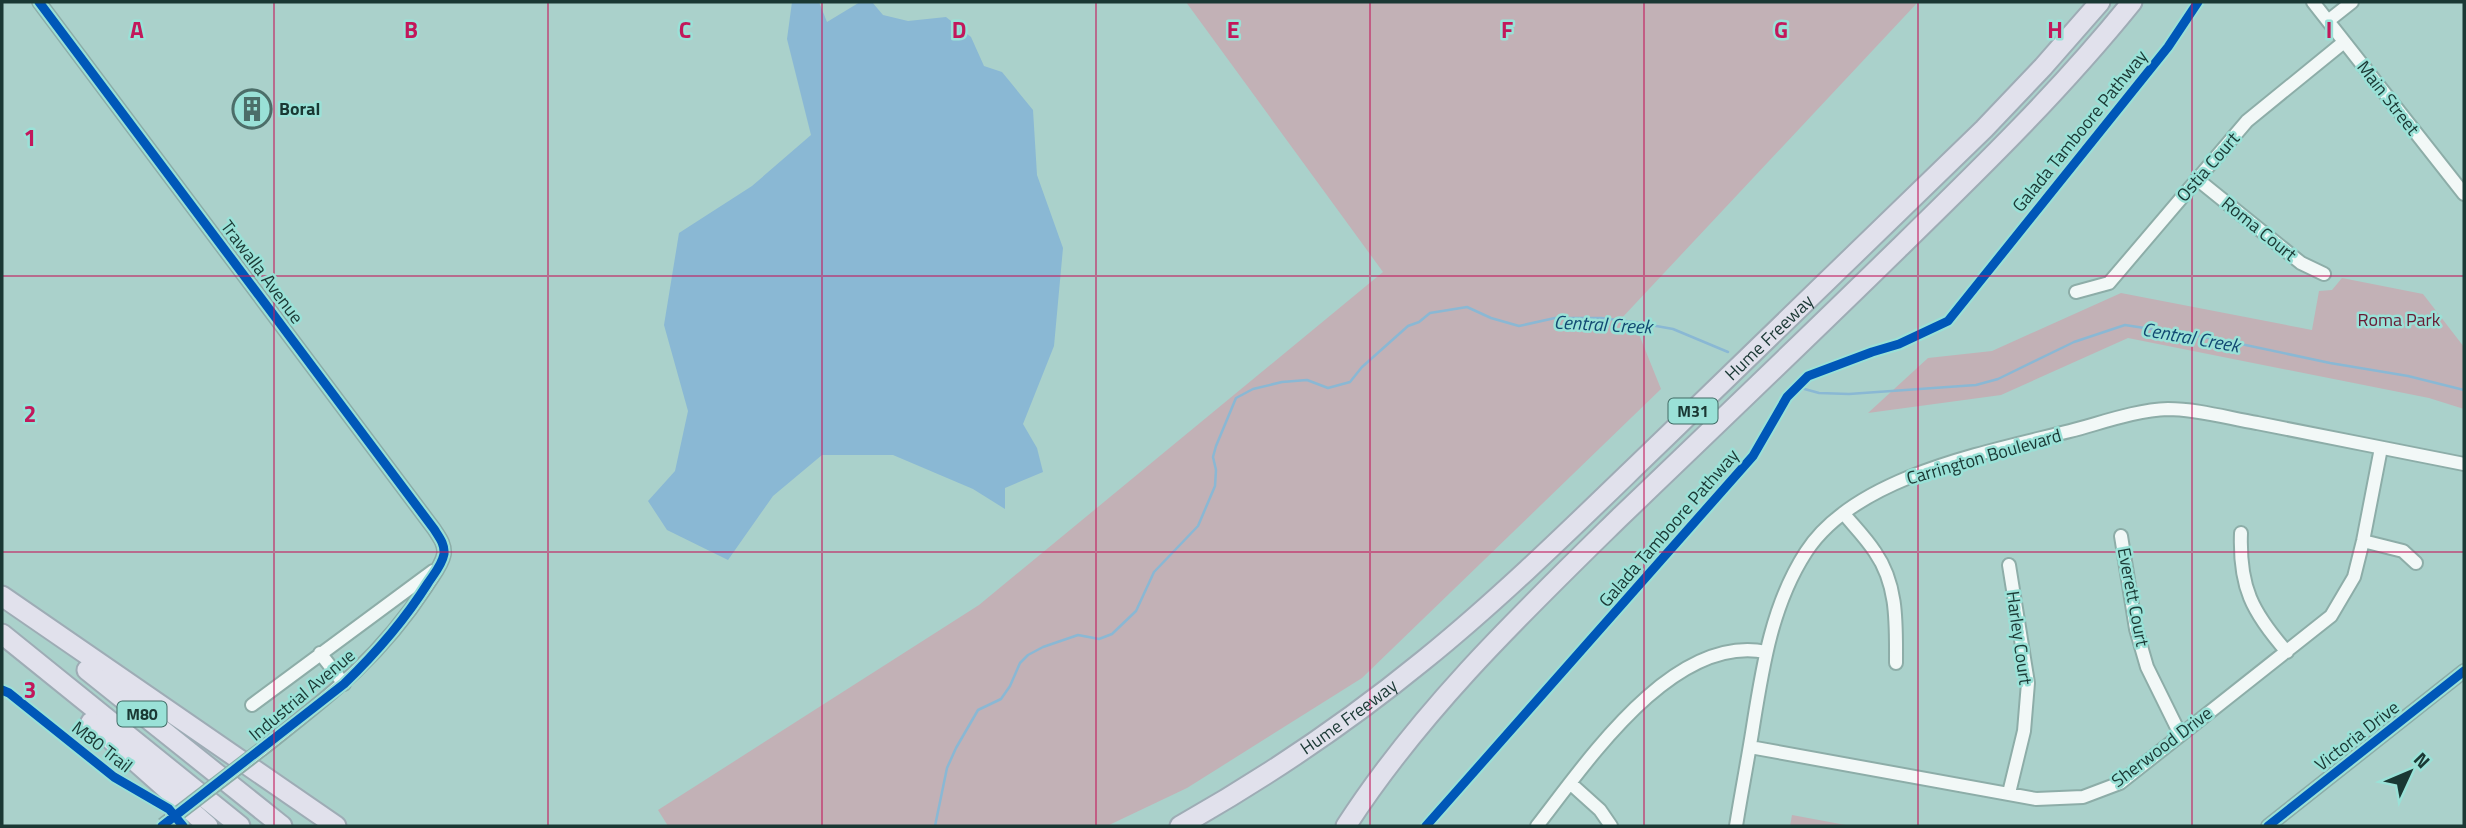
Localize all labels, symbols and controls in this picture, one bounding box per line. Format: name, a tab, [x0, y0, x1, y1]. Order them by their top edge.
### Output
text: A	[130, 12, 144, 47]
text: B	[404, 12, 418, 47]
text: C	[679, 12, 691, 47]
text: D	[952, 12, 966, 47]
text: E	[1227, 12, 1239, 47]
text: F	[1501, 12, 1513, 47]
text: G	[1774, 12, 1788, 47]
text: H	[2047, 12, 2063, 47]
text: I	[2326, 12, 2332, 47]
street label: Galada Tamboore Pathway	[2006, 43, 2154, 218]
street label: Main Street	[2351, 55, 2427, 141]
building icon: Boral	[231, 88, 273, 130]
place label: Boral	[279, 95, 320, 122]
text: 1	[24, 120, 36, 155]
street label: Ostia Court	[2170, 125, 2246, 207]
street label: Roma Court	[2216, 190, 2303, 268]
street label: Trawalla Avenue	[214, 214, 310, 329]
street label: Hume Freeway	[1718, 288, 1820, 387]
water label: Central Creek	[1553, 306, 1655, 341]
park label: Roma Park	[2358, 306, 2441, 333]
water label: Central Creek	[2140, 314, 2245, 360]
text: 2	[24, 396, 36, 431]
road number: M31	[1668, 398, 1718, 424]
street label: Carrington Boulevard	[1903, 422, 2064, 492]
street label: Galada Tamboore Pathway	[1592, 442, 1745, 613]
street label: Everett Court	[2111, 545, 2156, 649]
street label: Harley Court	[2000, 589, 2040, 687]
street label: Industrial Avenue	[243, 642, 361, 747]
text: 3	[24, 672, 36, 707]
street label: Hume Freeway	[1294, 672, 1403, 761]
street label: Victoria Drive	[2309, 694, 2405, 777]
street label: Sherwood Drive	[2106, 700, 2218, 794]
road number: M80	[118, 702, 166, 726]
street label: M80 Trail	[66, 714, 138, 779]
north arrow	[2375, 737, 2445, 807]
text: N	[2408, 745, 2438, 775]

